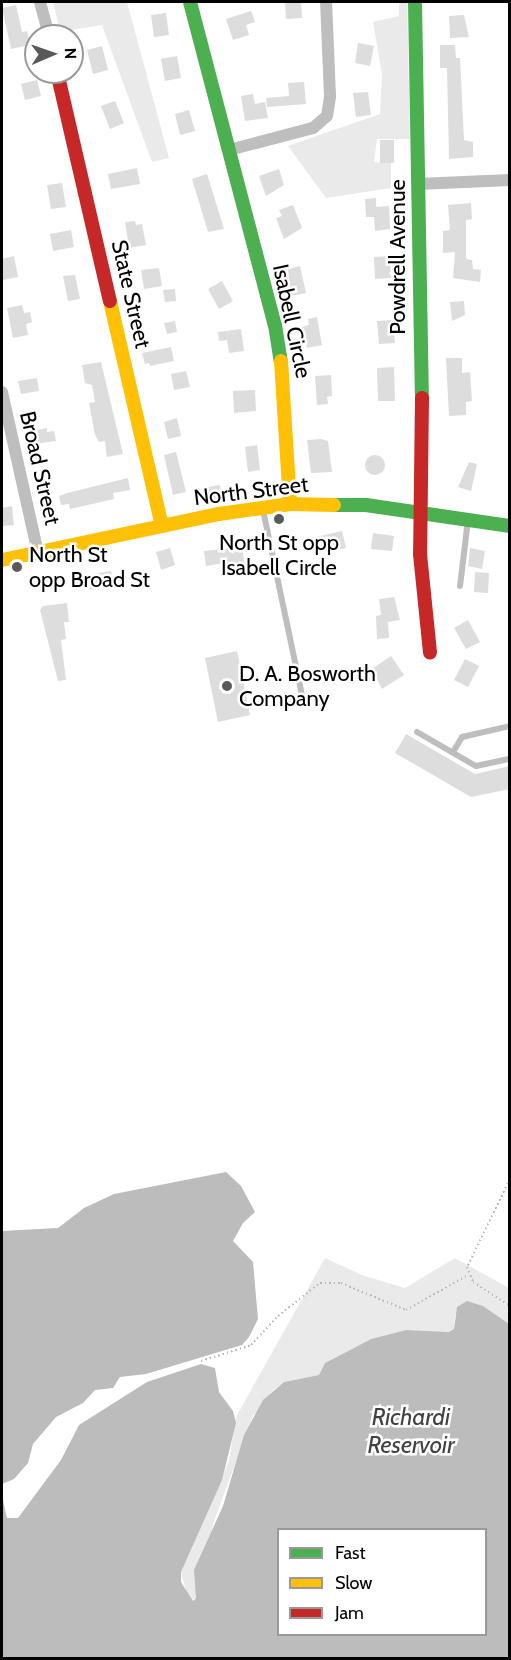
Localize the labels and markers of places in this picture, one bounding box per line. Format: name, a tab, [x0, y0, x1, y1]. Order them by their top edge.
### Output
marker: North St opp Isabell Circle	[272, 512, 286, 526]
place label: North St opp Isabell Circle	[219, 529, 339, 580]
place label: North St opp Broad St	[29, 541, 150, 592]
marker: North St opp Broad St	[10, 560, 24, 574]
place label: D. A. Bosworth Company	[239, 660, 376, 712]
marker: D. A. Bosworth Company	[220, 679, 234, 693]

